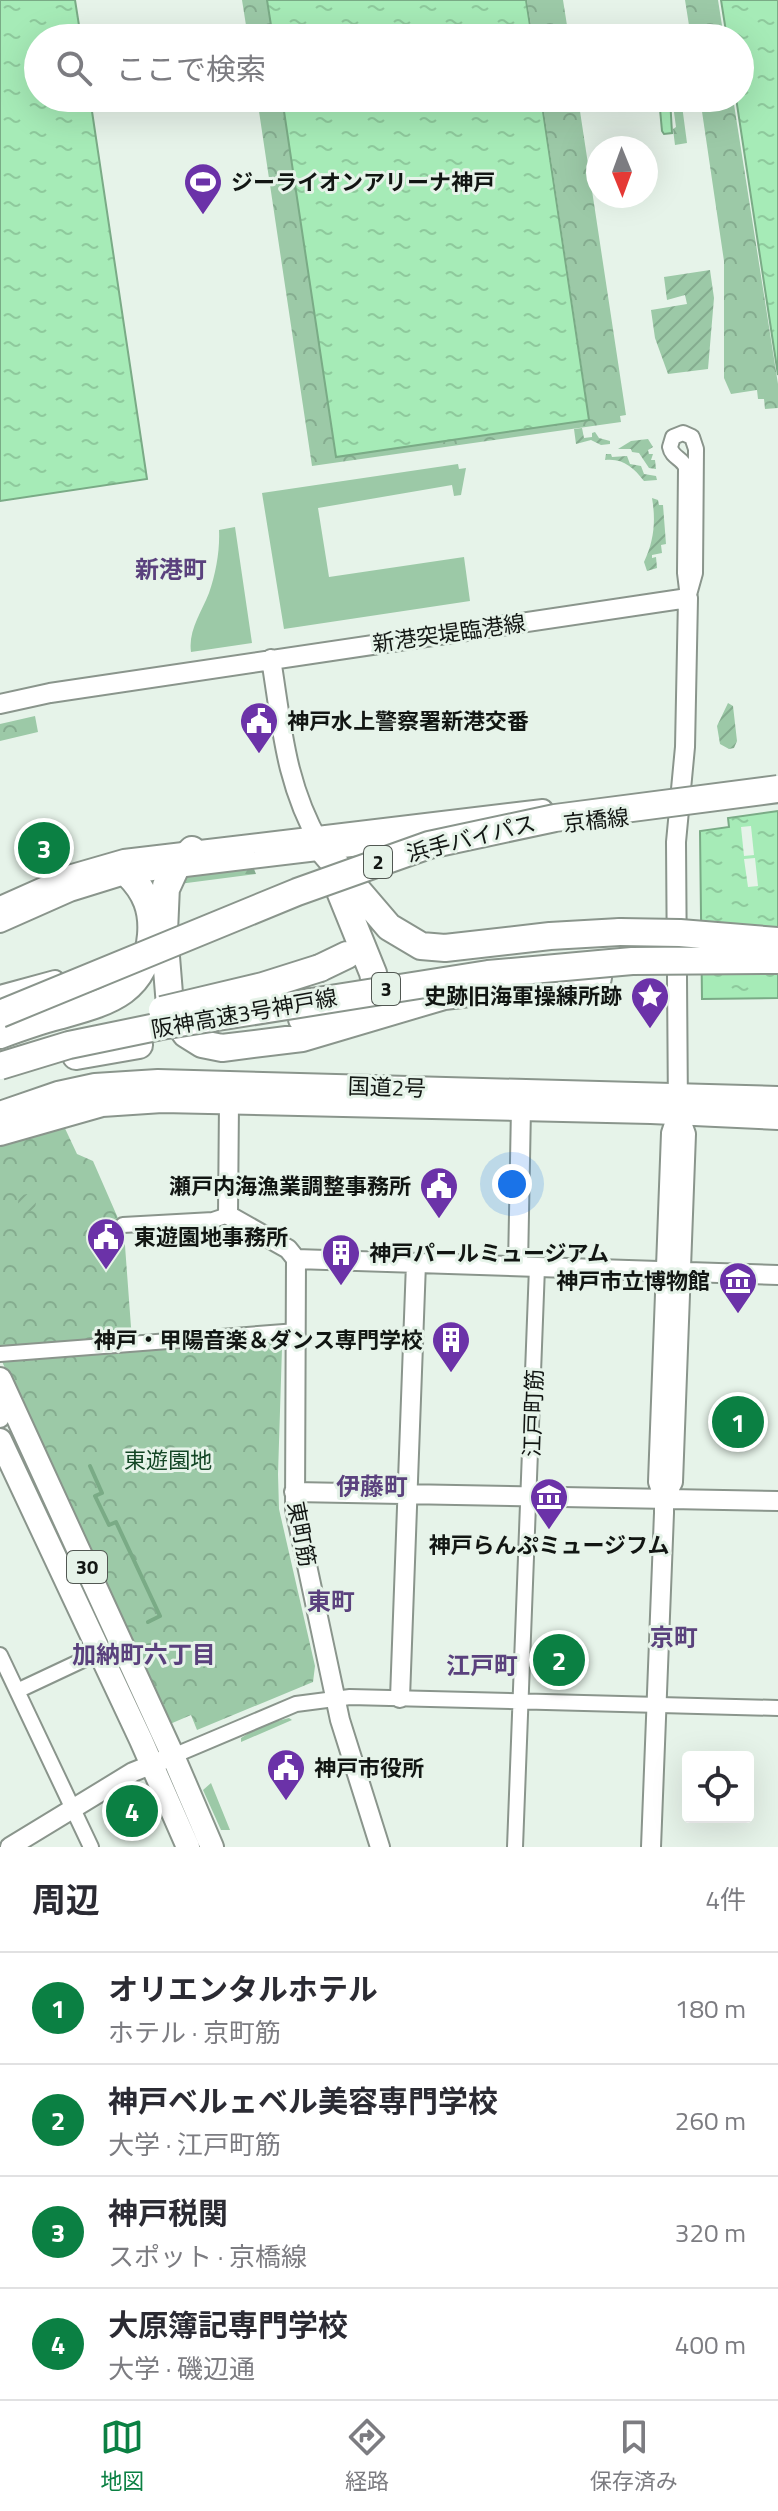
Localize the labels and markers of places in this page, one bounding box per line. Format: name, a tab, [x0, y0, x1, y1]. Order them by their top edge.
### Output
sports icon: ジーライオンアリーナ神戸	[182, 161, 224, 216]
place label: ジーライオンアリーナ神戸	[231, 165, 495, 199]
public building icon: 神戸水上警察署新港交番	[238, 700, 280, 755]
place label: 神戸水上警察署新港交番	[287, 704, 529, 738]
pin: 3	[18, 818, 70, 878]
place icon: 史跡旧海軍操練所跡	[629, 975, 671, 1030]
place label: 史跡旧海軍操練所跡	[424, 979, 622, 1013]
public building icon: 瀬戸内海漁業調整事務所	[418, 1165, 460, 1220]
place label: 瀬戸内海漁業調整事務所	[169, 1169, 411, 1203]
public building icon: 東遊園地事務所	[85, 1216, 127, 1271]
place label: 東遊園地事務所	[134, 1220, 288, 1254]
building icon: 神戸パールミュージアム	[320, 1232, 362, 1287]
place label: 神戸パールミュージアム	[369, 1236, 609, 1270]
museum icon: 神戸市立博物館	[717, 1260, 759, 1315]
place label: 神戸市立博物館	[556, 1264, 710, 1298]
building icon: 神戸・甲陽音楽＆ダンス専門学校	[430, 1319, 472, 1374]
place label: 神戸・甲陽音楽＆ダンス専門学校	[93, 1323, 423, 1357]
pin: 1	[712, 1392, 764, 1452]
museum icon: 神戸らんぷミュージフム	[528, 1476, 570, 1531]
place label: 神戸らんぷミュージフム	[429, 1528, 669, 1562]
pin: 2	[533, 1630, 585, 1690]
public building icon: 神戸市役所	[265, 1747, 307, 1802]
place label: 神戸市役所	[314, 1751, 424, 1785]
pin: 4	[106, 1781, 158, 1841]

